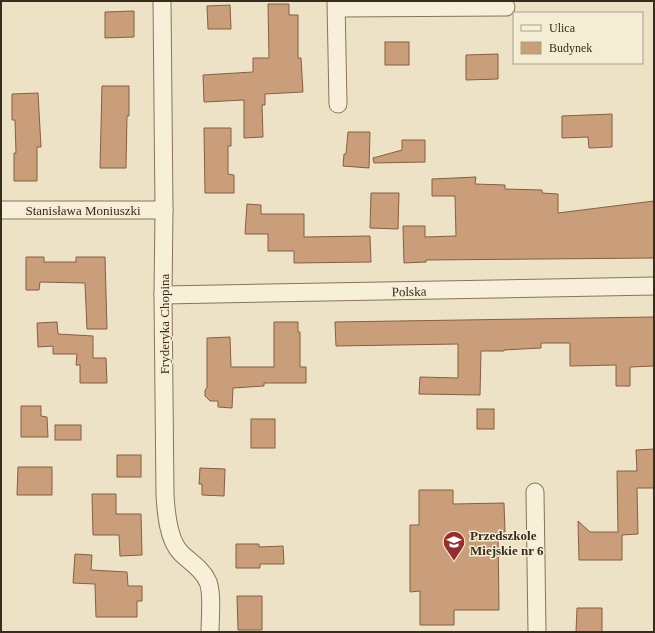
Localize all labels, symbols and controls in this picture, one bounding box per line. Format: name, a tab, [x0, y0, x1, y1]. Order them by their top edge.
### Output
legend	[513, 12, 643, 64]
text: Ulica	[549, 21, 576, 35]
text: Budynek	[549, 41, 592, 55]
street label: Stanisława Moniuszki	[25, 203, 141, 218]
street label: Fryderyka Chopina	[157, 273, 172, 374]
street label: Polska	[392, 284, 427, 299]
place label: Przedszkole Miejskie nr 6	[470, 528, 544, 558]
school or university icon: Przedszkole Miejskie nr 6	[441, 529, 467, 562]

